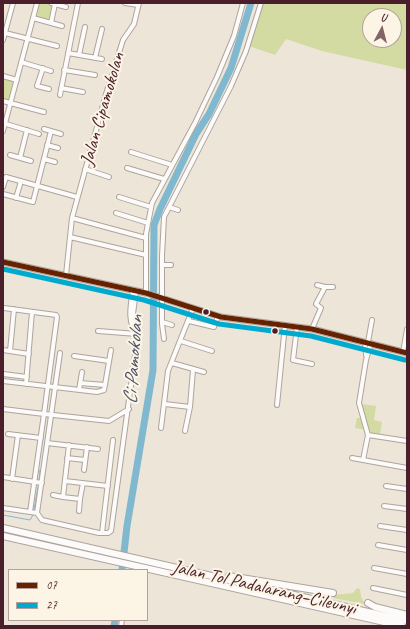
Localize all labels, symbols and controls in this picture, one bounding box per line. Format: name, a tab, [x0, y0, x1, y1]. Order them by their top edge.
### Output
north arrow	[362, 8, 402, 48]
text: U	[380, 10, 387, 24]
street label: Jalan Cipamokolan	[76, 50, 130, 168]
unlabelled marker	[201, 307, 211, 317]
water label: Ci Pamokolan	[119, 315, 149, 405]
unlabelled marker	[270, 326, 280, 336]
street label: Jalan Tol Padalarang–Cileunyi	[170, 556, 358, 620]
legend	[8, 569, 148, 621]
text: 07	[46, 577, 57, 593]
text: 27	[46, 597, 57, 613]

